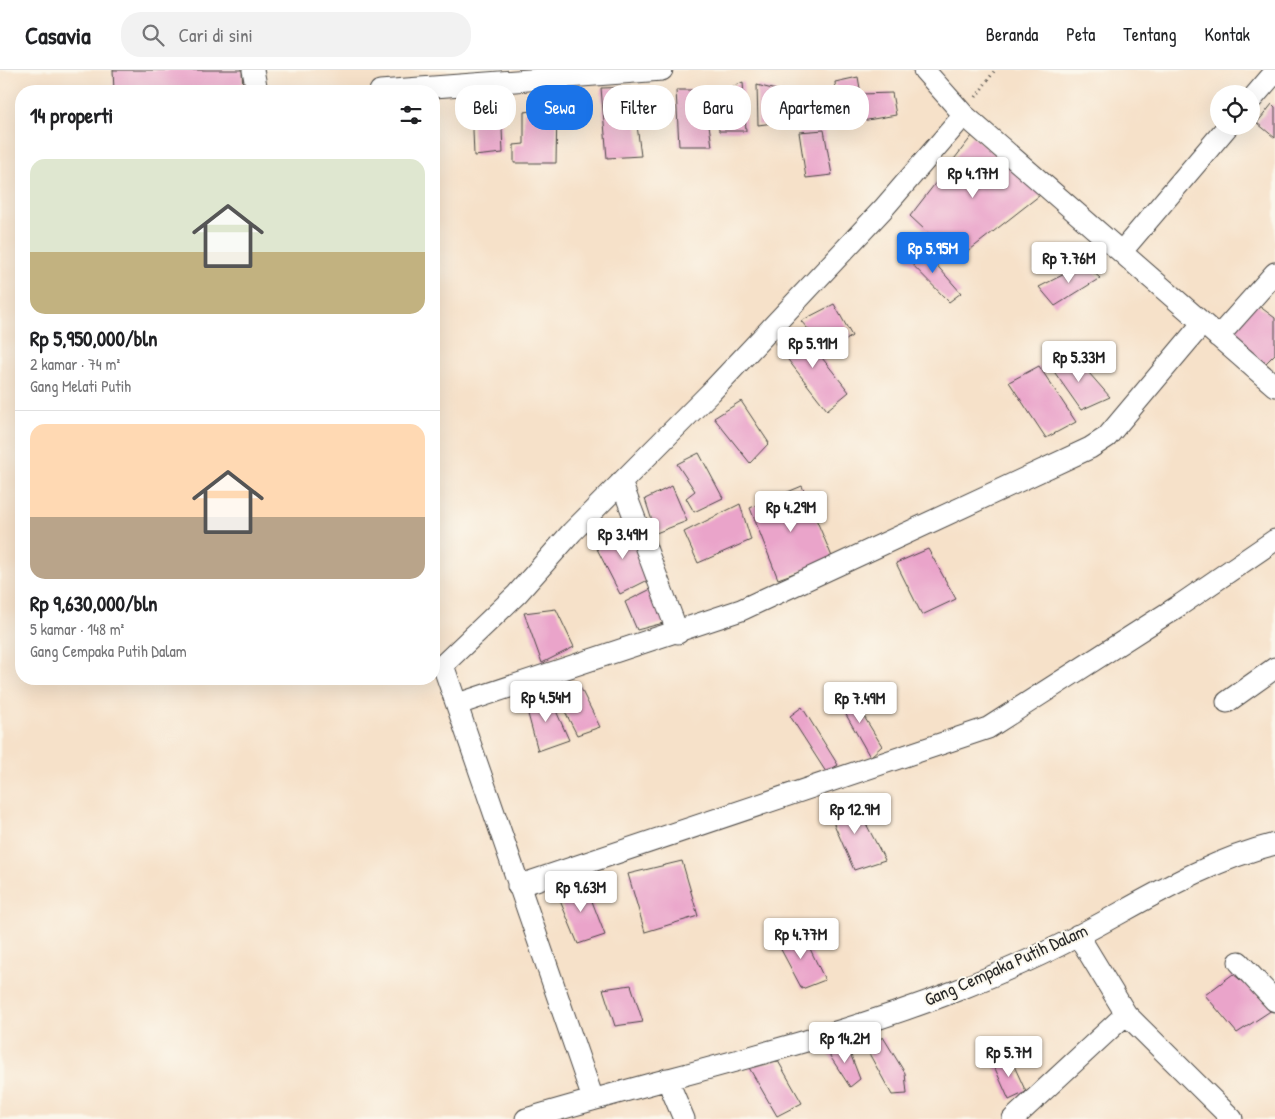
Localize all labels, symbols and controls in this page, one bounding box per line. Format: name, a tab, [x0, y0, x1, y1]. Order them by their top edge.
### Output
search box	[121, 12, 471, 57]
text: Casavia	[25, 19, 91, 51]
icon: search	[139, 21, 167, 49]
text: Cari di sini	[179, 22, 253, 48]
text: Beranda	[986, 22, 1038, 47]
text: Peta	[1066, 22, 1095, 47]
text: Tentang	[1123, 22, 1176, 47]
text: Kontak	[1204, 22, 1250, 47]
chip: Beli	[455, 85, 516, 130]
chip: Sewa	[526, 85, 593, 130]
chip: Filter	[603, 85, 675, 130]
chip: Baru	[685, 85, 751, 130]
chip: Apartemen	[761, 85, 869, 130]
map controls	[1210, 85, 1260, 135]
button: locate	[1210, 85, 1260, 135]
text: 14 properti	[30, 101, 113, 130]
icon: filters	[397, 101, 425, 129]
pin: Rp 4.17M	[921, 156, 1025, 199]
text: Rp 4.17M	[948, 162, 998, 184]
icon: home	[183, 191, 273, 281]
pin: Rp 5.95M	[881, 232, 985, 274]
text: Rp 5.95M	[908, 237, 958, 259]
pin: Rp 7.76M	[1017, 242, 1121, 284]
text: Rp 7.76M	[1043, 247, 1095, 269]
text: Rp 5,950,000/bln	[30, 324, 158, 353]
pin: Rp 5.91M	[761, 326, 865, 369]
text: Rp 5.91M	[788, 332, 838, 354]
pin: Rp 5.33M	[1027, 340, 1131, 383]
text: Rp 5.33M	[1053, 346, 1105, 368]
text: 2 kamar · 74 m²	[30, 353, 120, 375]
text: Gang Melati Putih	[30, 375, 131, 397]
icon: home	[183, 457, 273, 547]
pin: Rp 4.29M	[739, 490, 843, 533]
text: Rp 4.29M	[766, 496, 816, 518]
pin: Rp 3.49M	[571, 518, 675, 560]
text: Rp 3.49M	[598, 523, 648, 545]
text: Rp 9,630,000/bln	[30, 589, 158, 618]
text: 5 kamar · 148 m²	[30, 618, 124, 640]
text: Gang Cempaka Putih Dalam	[30, 640, 187, 662]
pin: Rp 4.54M	[494, 680, 598, 723]
pin: Rp 7.49M	[808, 682, 912, 724]
text: Rp 4.54M	[521, 686, 571, 708]
text: Rp 7.49M	[835, 687, 885, 709]
pin: Rp 12.9M	[803, 792, 907, 835]
text: Rp 12.9M	[830, 798, 880, 820]
pin: Rp 9.63M	[529, 870, 633, 913]
text: Rp 9.63M	[556, 876, 606, 898]
street label: Gang Cempaka Putih Dalam	[920, 917, 1091, 1012]
pin: Rp 4.77M	[749, 918, 853, 960]
text: Rp 4.77M	[775, 923, 827, 945]
pin: Rp 14.2M	[793, 1022, 897, 1064]
text: Rp 14.2M	[820, 1027, 870, 1049]
pin: Rp 5.7M	[963, 1036, 1055, 1078]
text: Rp 5.7M	[986, 1041, 1032, 1063]

